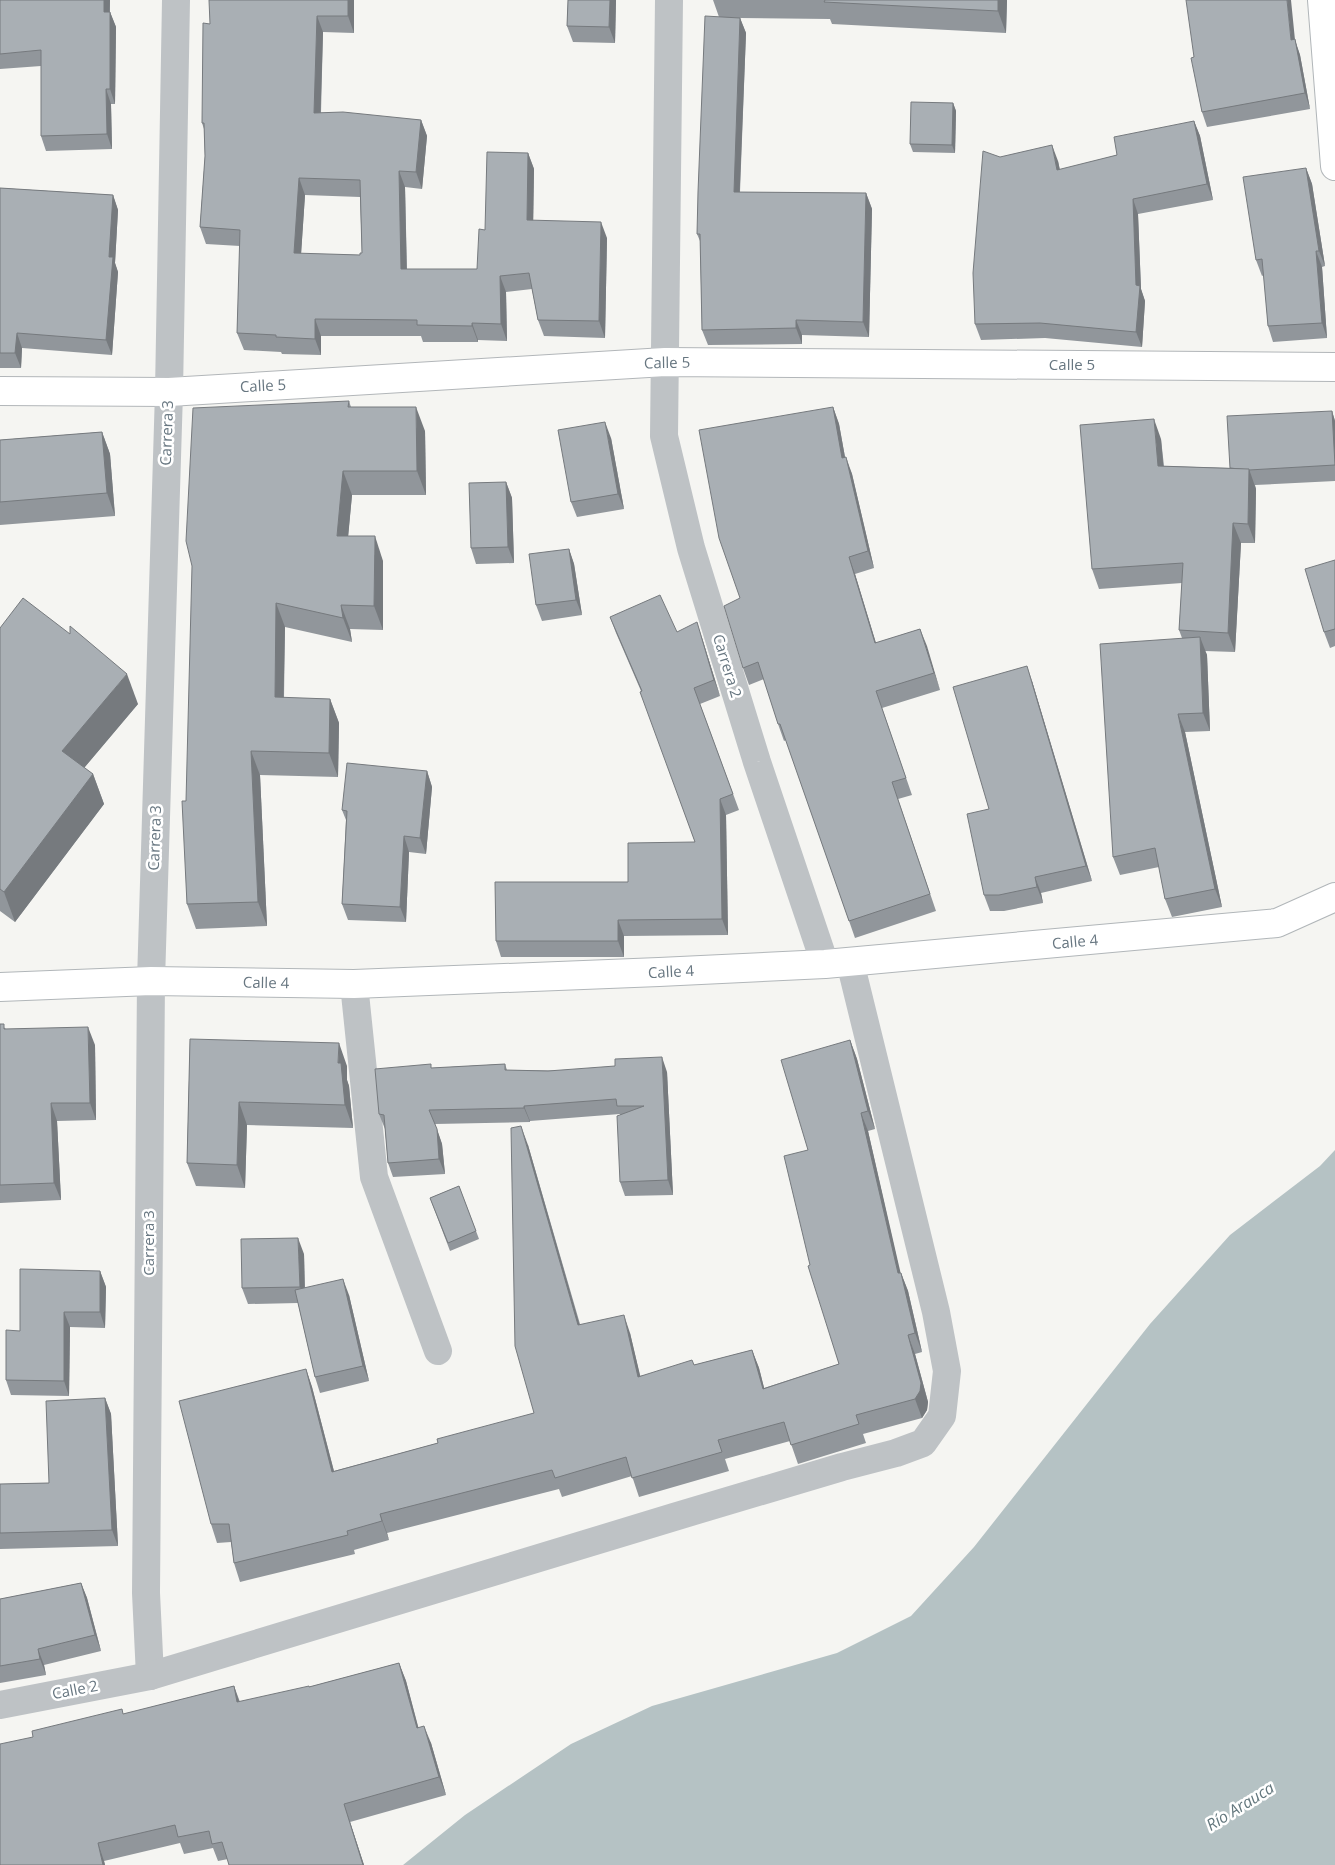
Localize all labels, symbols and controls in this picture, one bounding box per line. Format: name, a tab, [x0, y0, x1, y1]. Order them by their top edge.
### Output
street label: Calle 5	[644, 352, 690, 372]
street label: Calle 5	[1049, 354, 1095, 374]
street label: Calle 5	[239, 374, 287, 396]
street label: Carrera 3	[155, 400, 177, 466]
street label: Carrera 2	[709, 632, 747, 700]
street label: Carrera 3	[143, 805, 165, 871]
street label: Calle 4	[1051, 929, 1099, 953]
street label: Calle 4	[647, 960, 695, 982]
street label: Calle 4	[243, 972, 290, 992]
street label: Carrera 3	[138, 1210, 158, 1276]
street label: Calle 2	[50, 1675, 99, 1703]
water label: Río Arauca	[1202, 1776, 1278, 1836]

